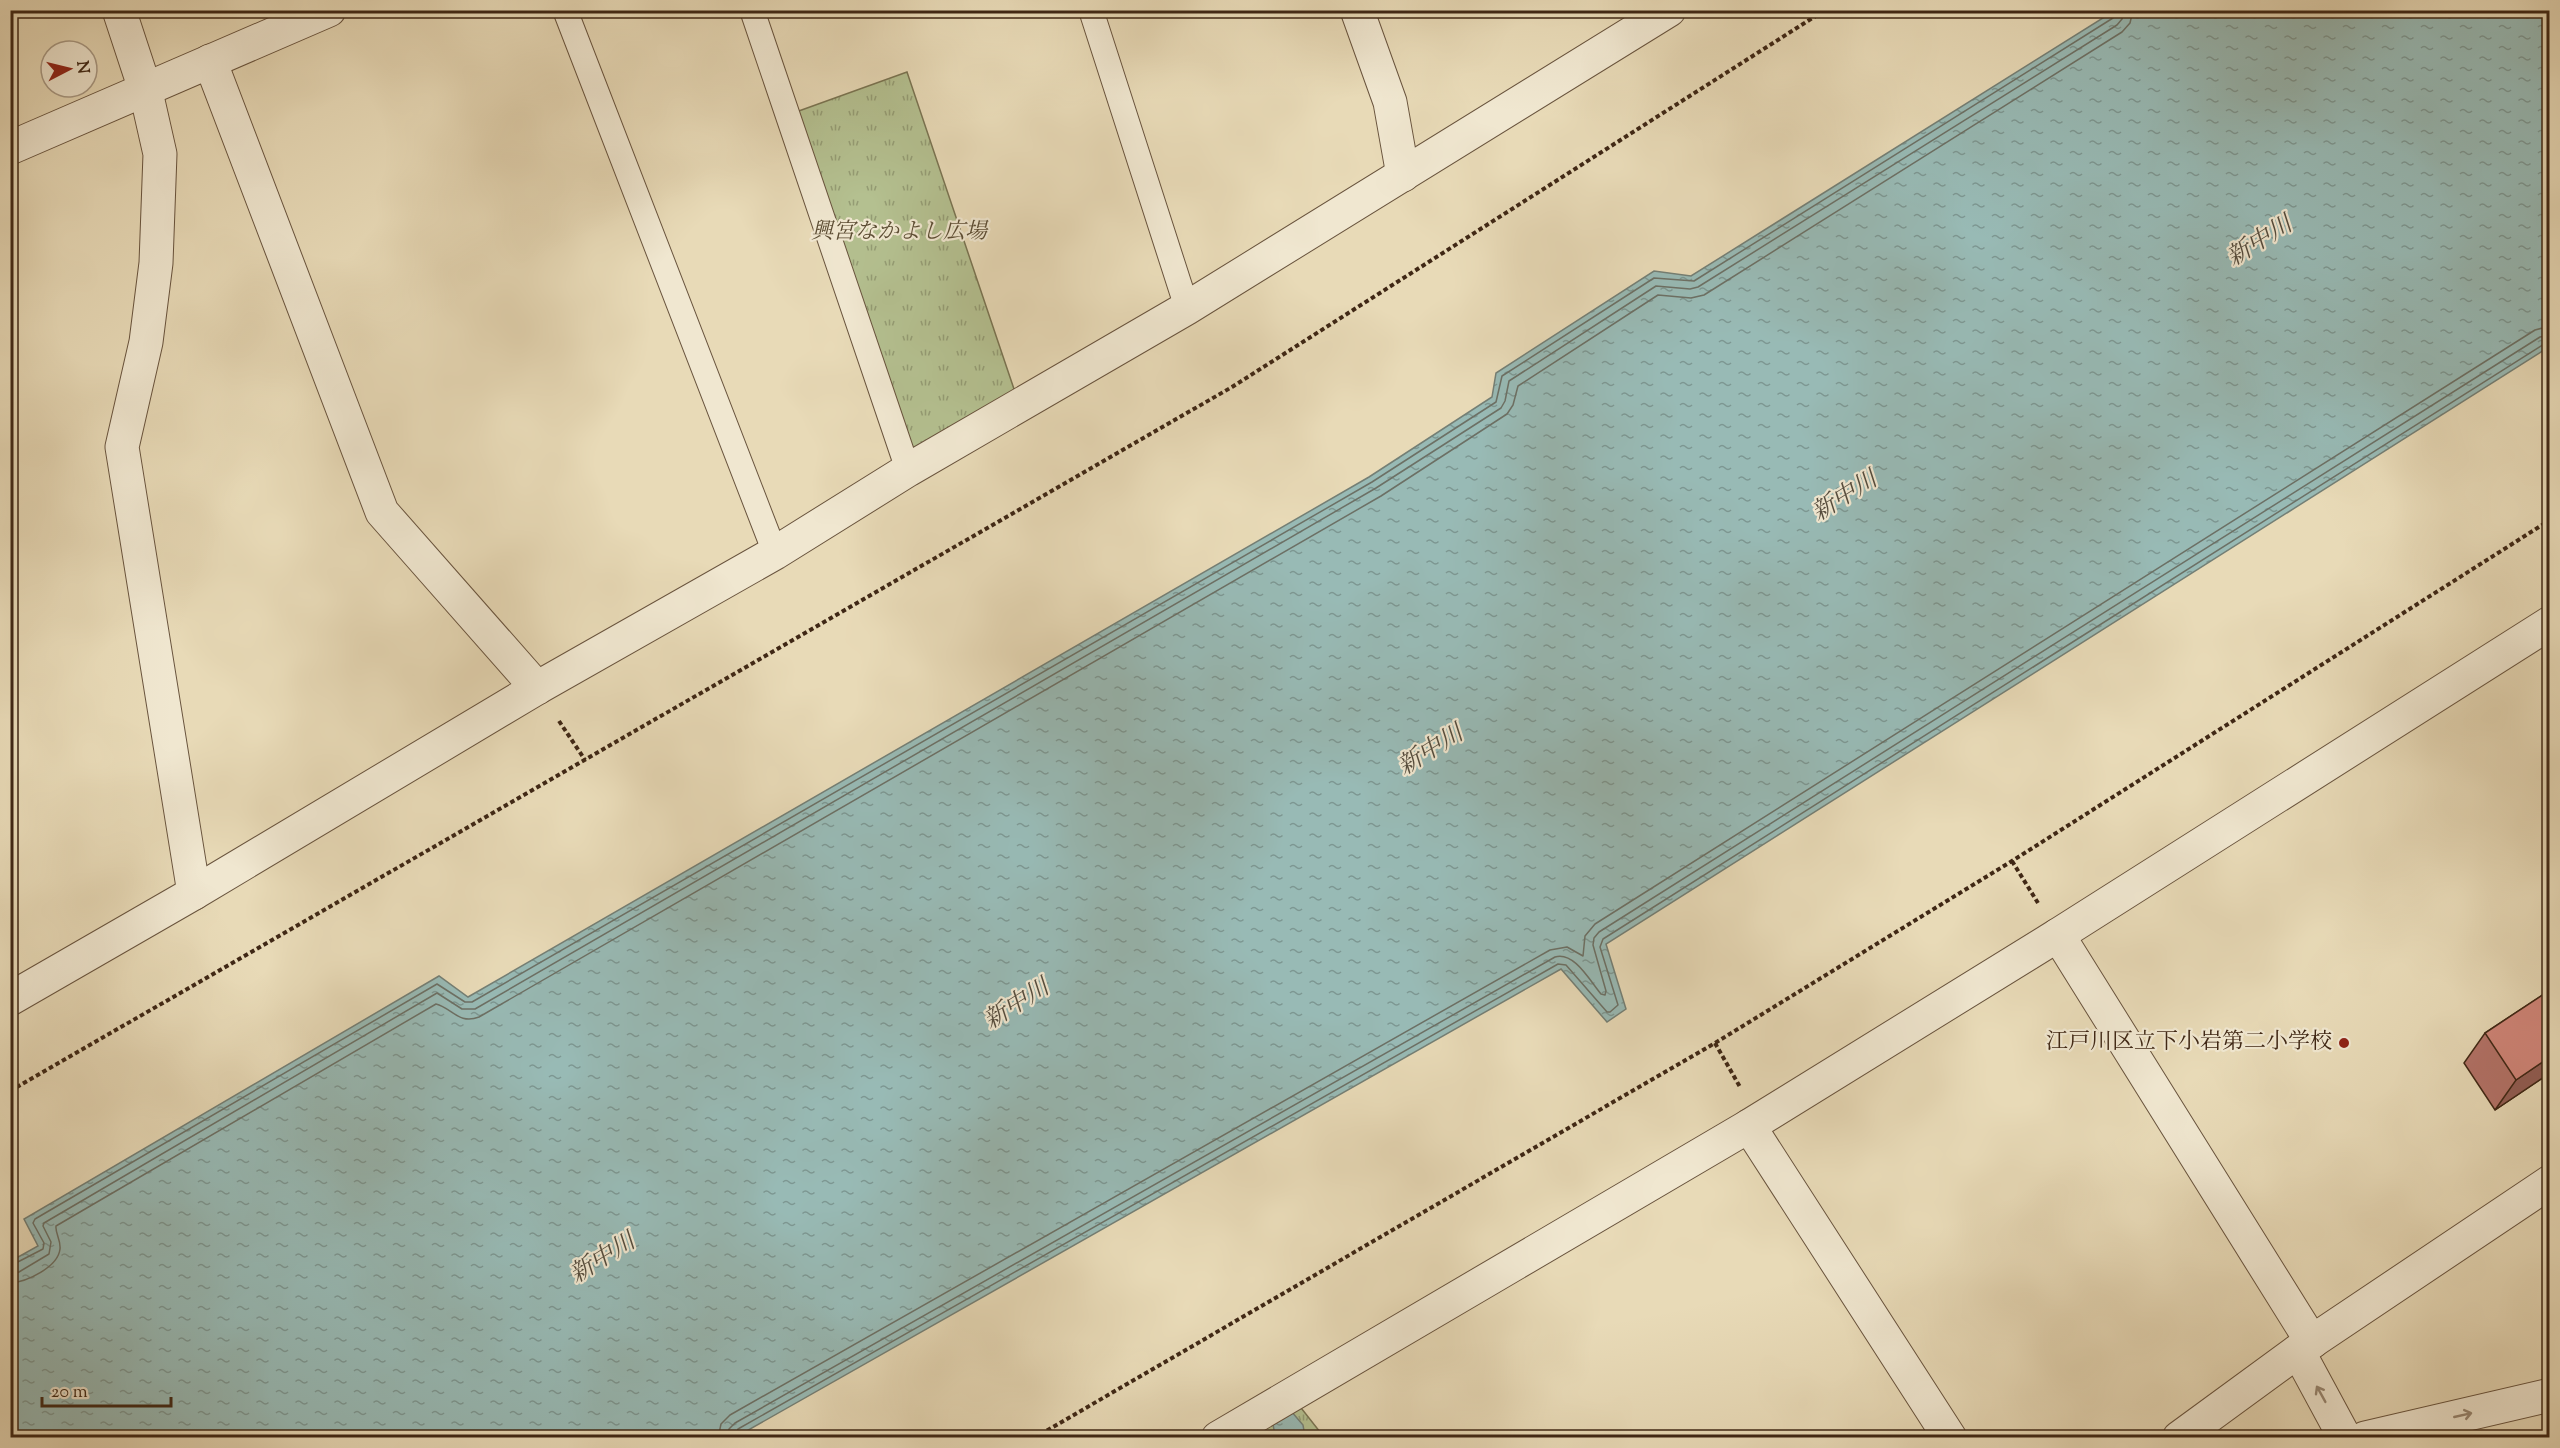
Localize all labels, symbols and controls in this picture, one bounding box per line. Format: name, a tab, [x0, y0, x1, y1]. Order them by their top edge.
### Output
north arrow	[39, 39, 99, 99]
text: N	[69, 60, 94, 75]
water label: 新中川	[2220, 207, 2302, 275]
park label: 興宮なかよし広場	[811, 217, 989, 249]
water label: 新中川	[1805, 462, 1887, 530]
water label: 新中川	[1391, 716, 1473, 784]
water label: 新中川	[977, 970, 1059, 1038]
place label: 江戸川区立下小岩第二小学校	[2046, 1027, 2332, 1059]
marker: 江戸川区立下小岩第二小学校	[2337, 1036, 2351, 1050]
water label: 新中川	[563, 1224, 645, 1292]
scale bar	[42, 1370, 171, 1408]
text: 20 m	[51, 1380, 88, 1406]
one-way arrow	[2315, 1386, 2326, 1404]
one-way arrow	[2453, 1408, 2472, 1420]

